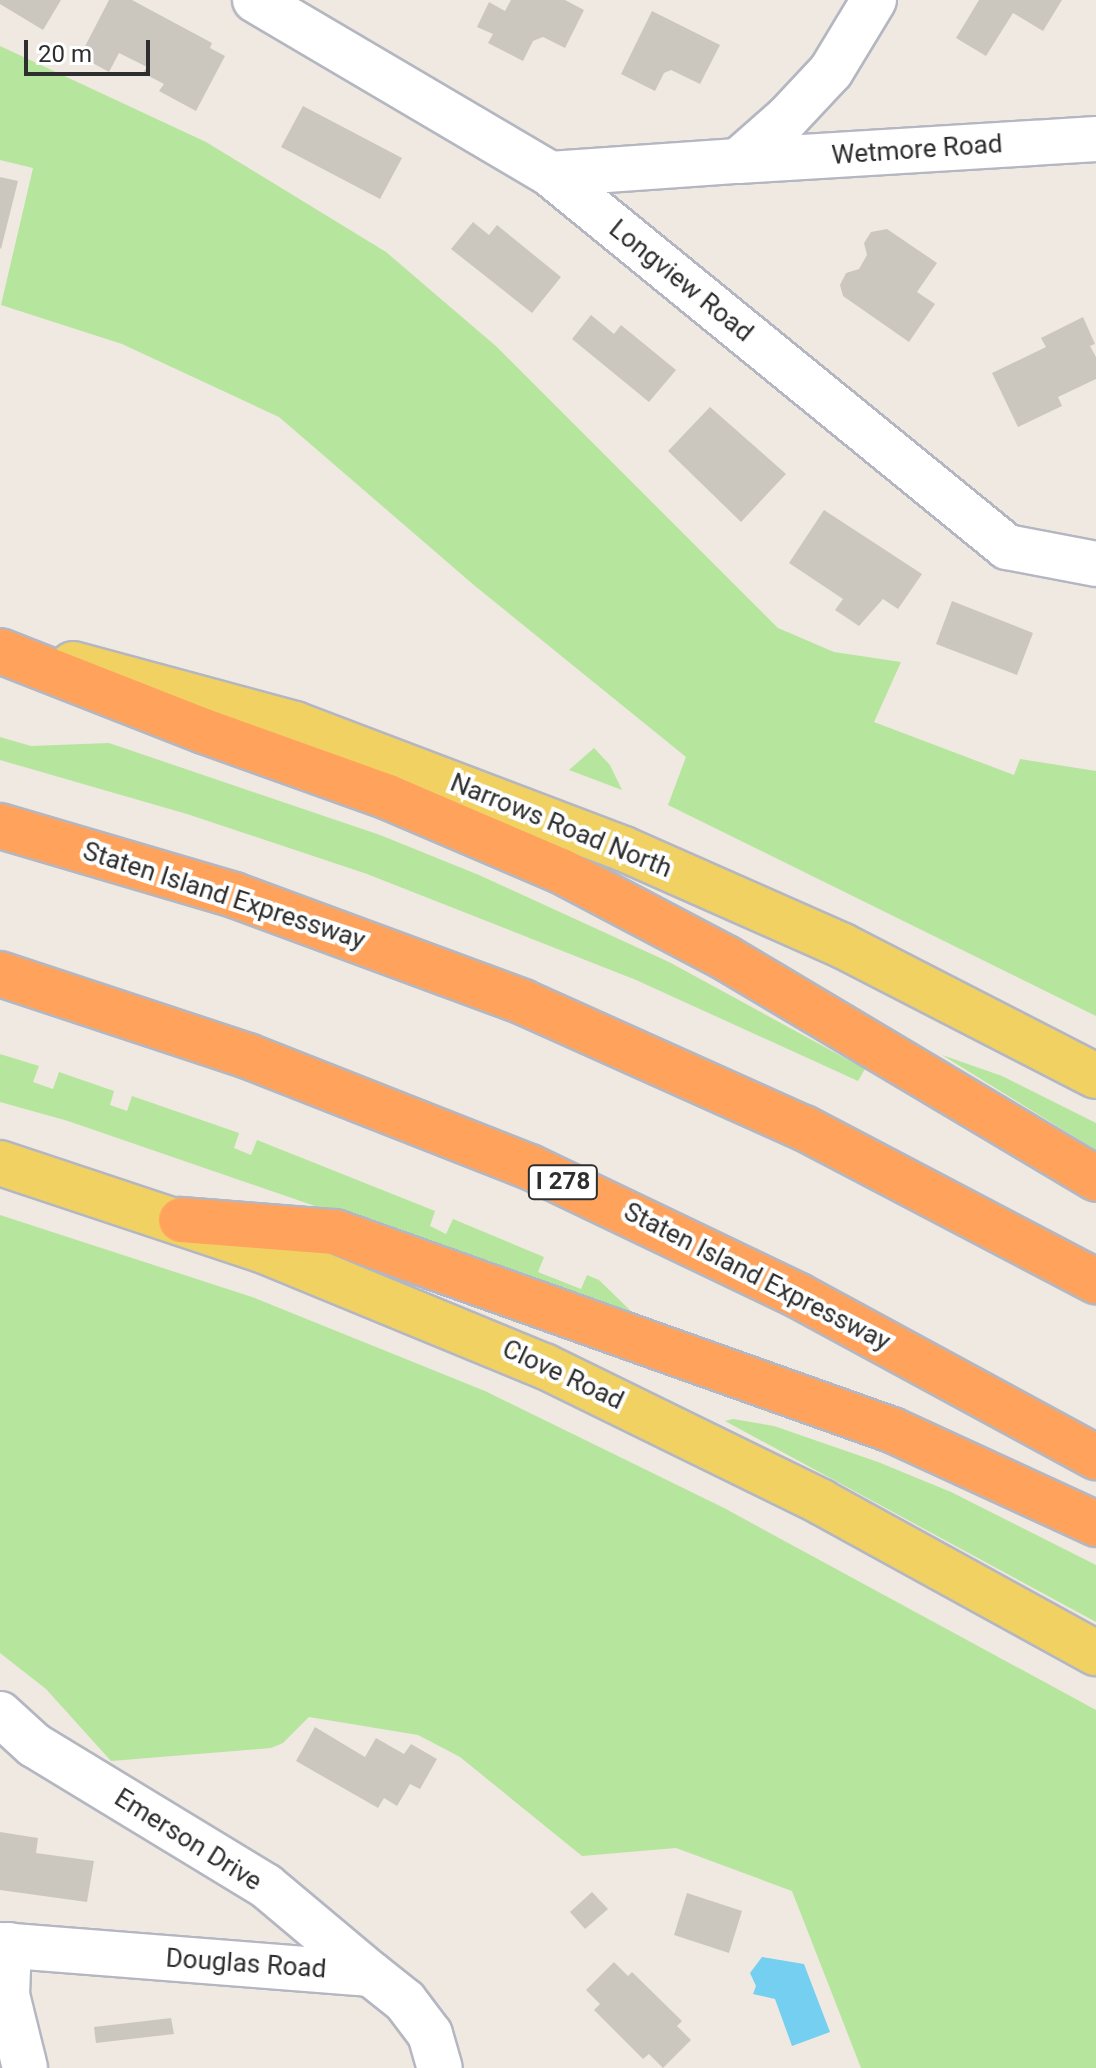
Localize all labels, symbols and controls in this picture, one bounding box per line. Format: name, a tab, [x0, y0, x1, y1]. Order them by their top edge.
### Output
scale bar	[28, 24, 154, 74]
text: 20 m	[38, 40, 92, 68]
street label: Wetmore Road	[831, 128, 1003, 172]
street label: Longview Road	[603, 213, 759, 349]
street label: Narrows Road North	[446, 767, 676, 885]
street label: Staten Island Expressway	[79, 836, 369, 956]
road number: I 278	[527, 1162, 599, 1202]
street label: Staten Island Expressway	[619, 1196, 895, 1358]
street label: Clove Road	[497, 1333, 629, 1417]
street label: Emerson Drive	[109, 1782, 267, 1898]
street label: Douglas Road	[165, 1943, 327, 1985]

